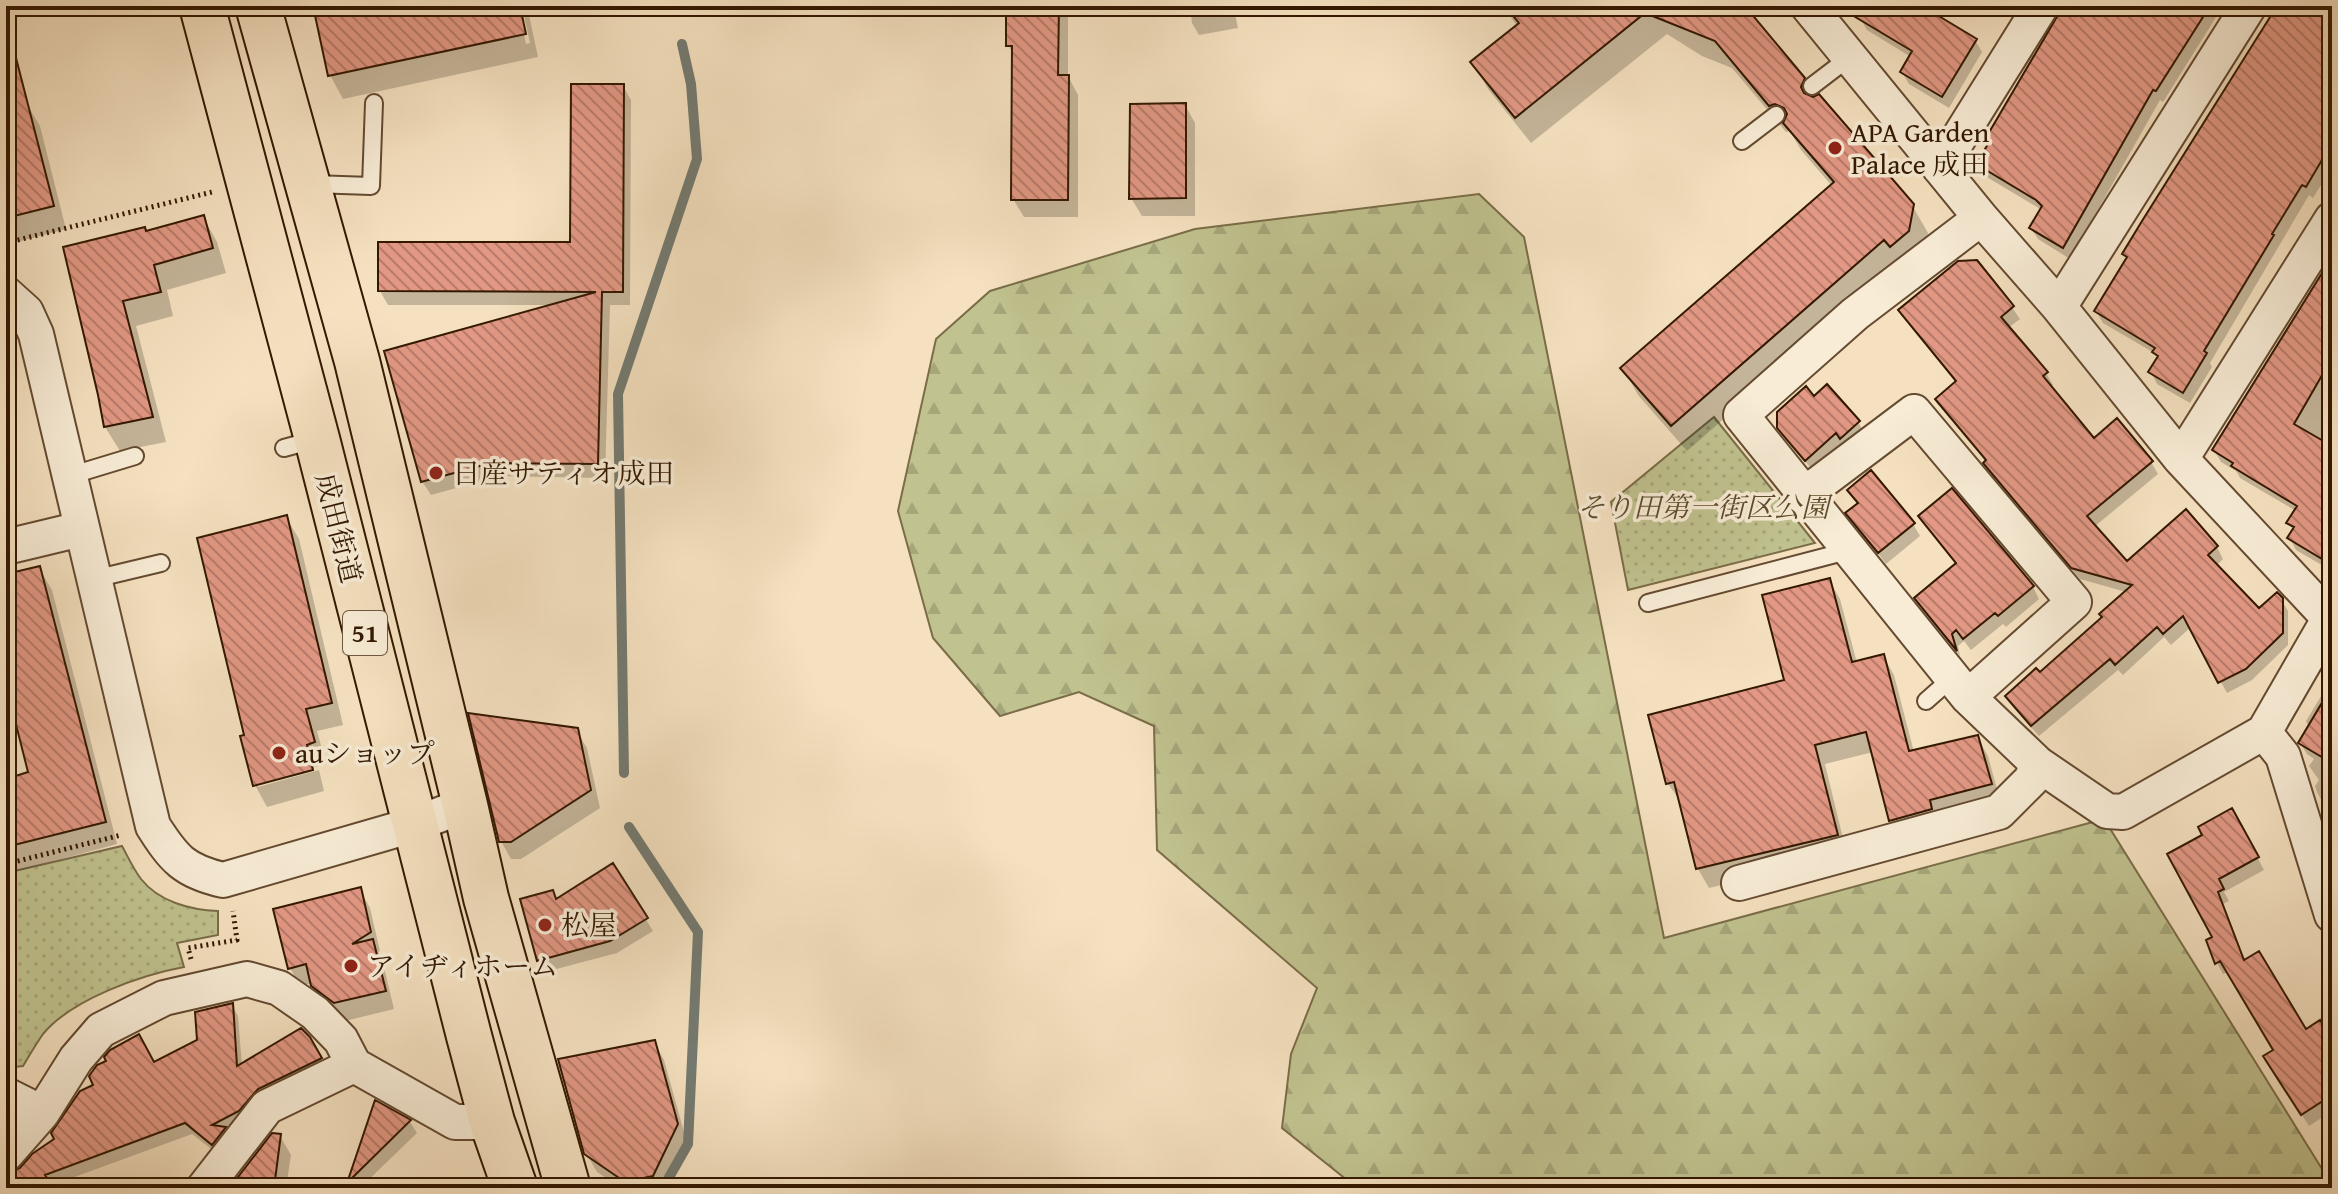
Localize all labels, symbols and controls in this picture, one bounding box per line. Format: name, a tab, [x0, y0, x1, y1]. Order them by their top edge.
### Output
place label: APA Garden Palace 成田	[1851, 111, 1990, 184]
marker: APA Garden Palace 成田	[1826, 139, 1844, 157]
place label: 日産サティオ成田	[452, 452, 674, 493]
marker: 日産サティオ成田	[427, 464, 445, 482]
street label: 成田街道	[306, 469, 373, 587]
park label: そり田第一街区公園	[1577, 486, 1833, 527]
road number: 51	[343, 611, 387, 655]
place label: auショップ	[295, 732, 435, 773]
marker: auショップ	[270, 744, 288, 762]
place label: 松屋	[561, 904, 617, 945]
marker: 松屋	[536, 916, 554, 934]
place label: アイヂィホーム	[367, 945, 558, 986]
marker: アイヂィホーム	[342, 957, 360, 975]

